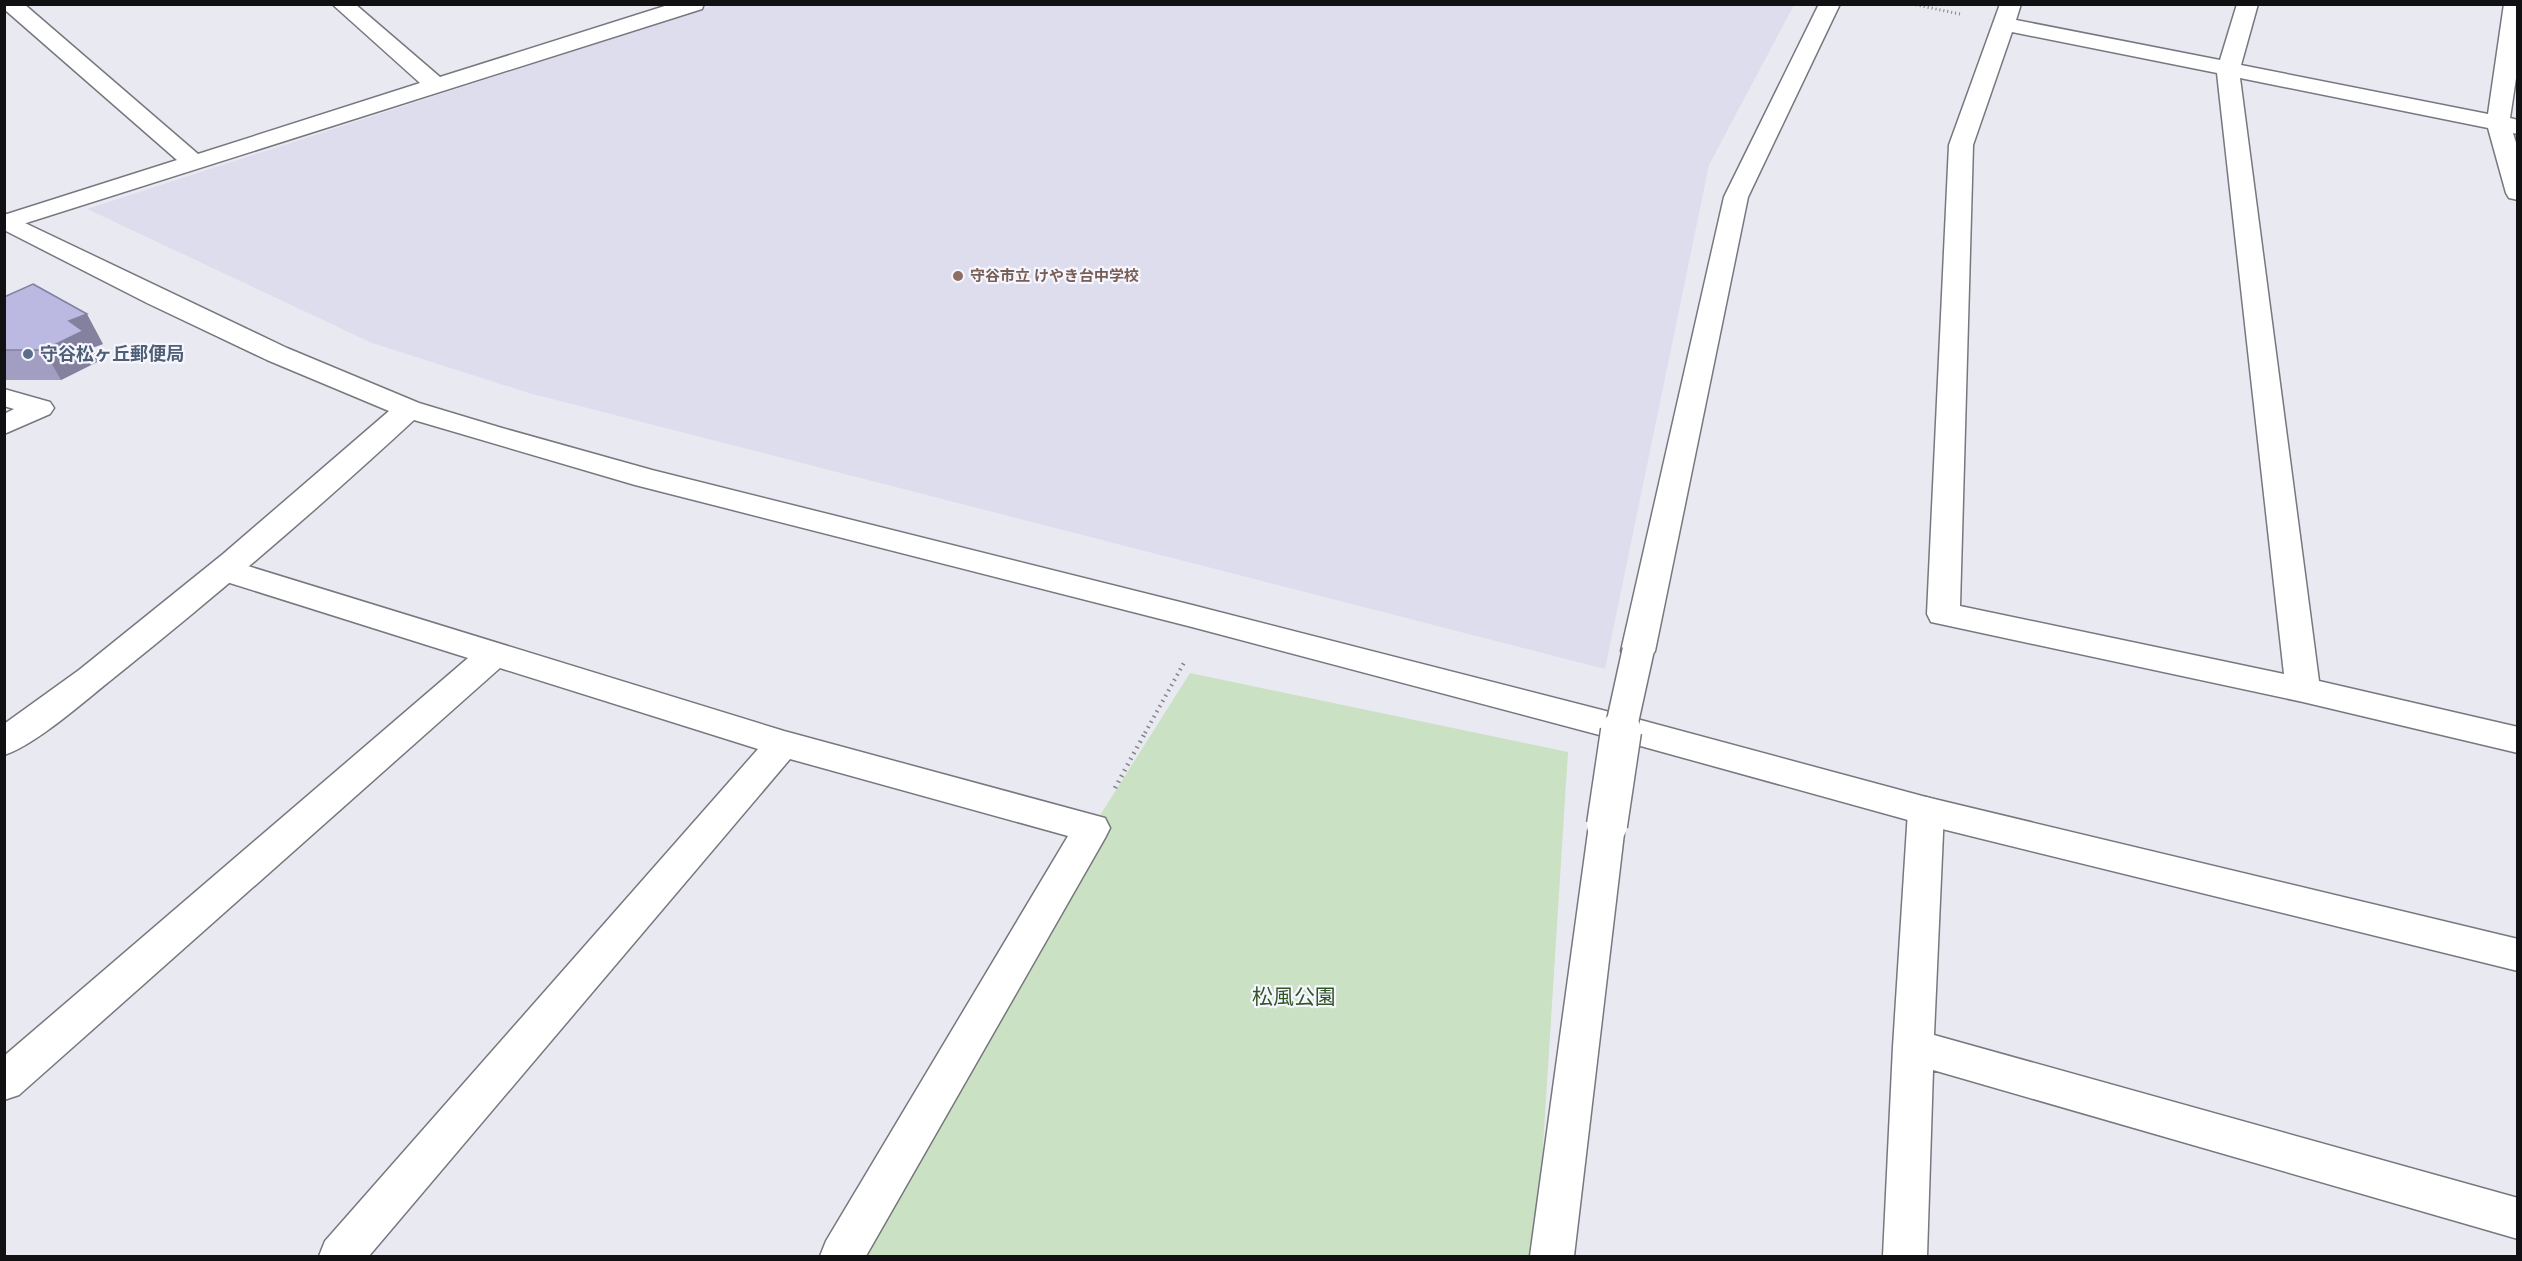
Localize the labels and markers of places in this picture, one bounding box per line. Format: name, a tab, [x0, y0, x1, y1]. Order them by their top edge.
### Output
place label: 守谷市立 けやき台中学校	[970, 265, 1139, 285]
marker: 守谷市立 けやき台中学校	[951, 269, 965, 283]
place label: 守谷松ヶ丘郵便局	[40, 341, 184, 365]
marker: 守谷松ヶ丘郵便局	[21, 347, 35, 361]

